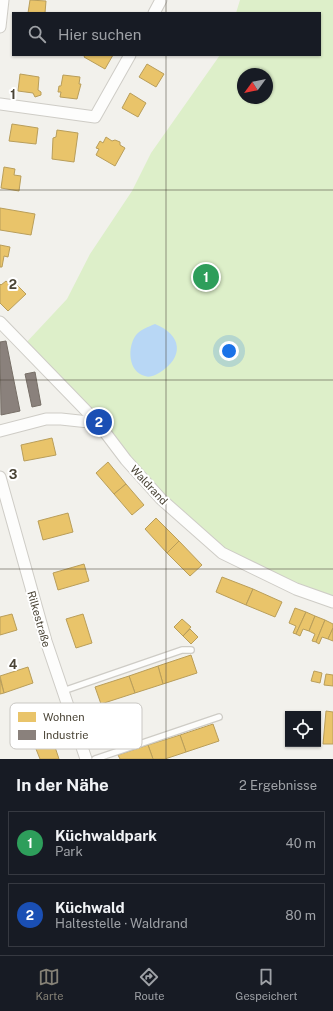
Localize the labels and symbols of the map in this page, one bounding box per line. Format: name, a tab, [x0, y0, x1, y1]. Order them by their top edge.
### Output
north arrow	[237, 68, 273, 104]
text: 1	[10, 87, 16, 102]
pin: 1	[193, 262, 219, 292]
text: 2	[9, 277, 17, 292]
your location	[219, 341, 239, 361]
pin: 2	[86, 407, 112, 437]
street label: Waldrand	[128, 463, 170, 507]
text: 3	[9, 467, 18, 482]
street label: Rilkestraße	[25, 589, 53, 649]
text: 4	[9, 657, 18, 672]
legend	[10, 703, 142, 749]
text: Wohnen	[43, 711, 84, 723]
text: Industrie	[43, 729, 88, 741]

